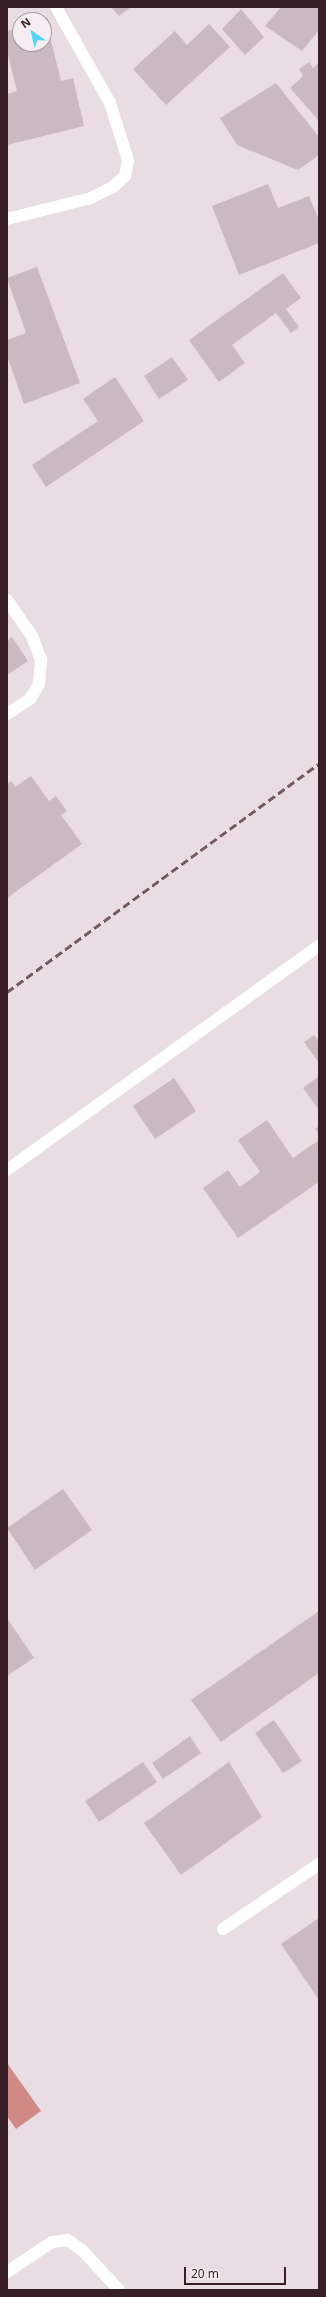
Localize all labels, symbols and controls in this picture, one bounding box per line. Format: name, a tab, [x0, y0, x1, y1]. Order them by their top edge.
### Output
north arrow	[12, 12, 52, 52]
text: N	[18, 14, 33, 31]
scale bar	[186, 2259, 288, 2285]
text: 20 m	[191, 2265, 219, 2282]

